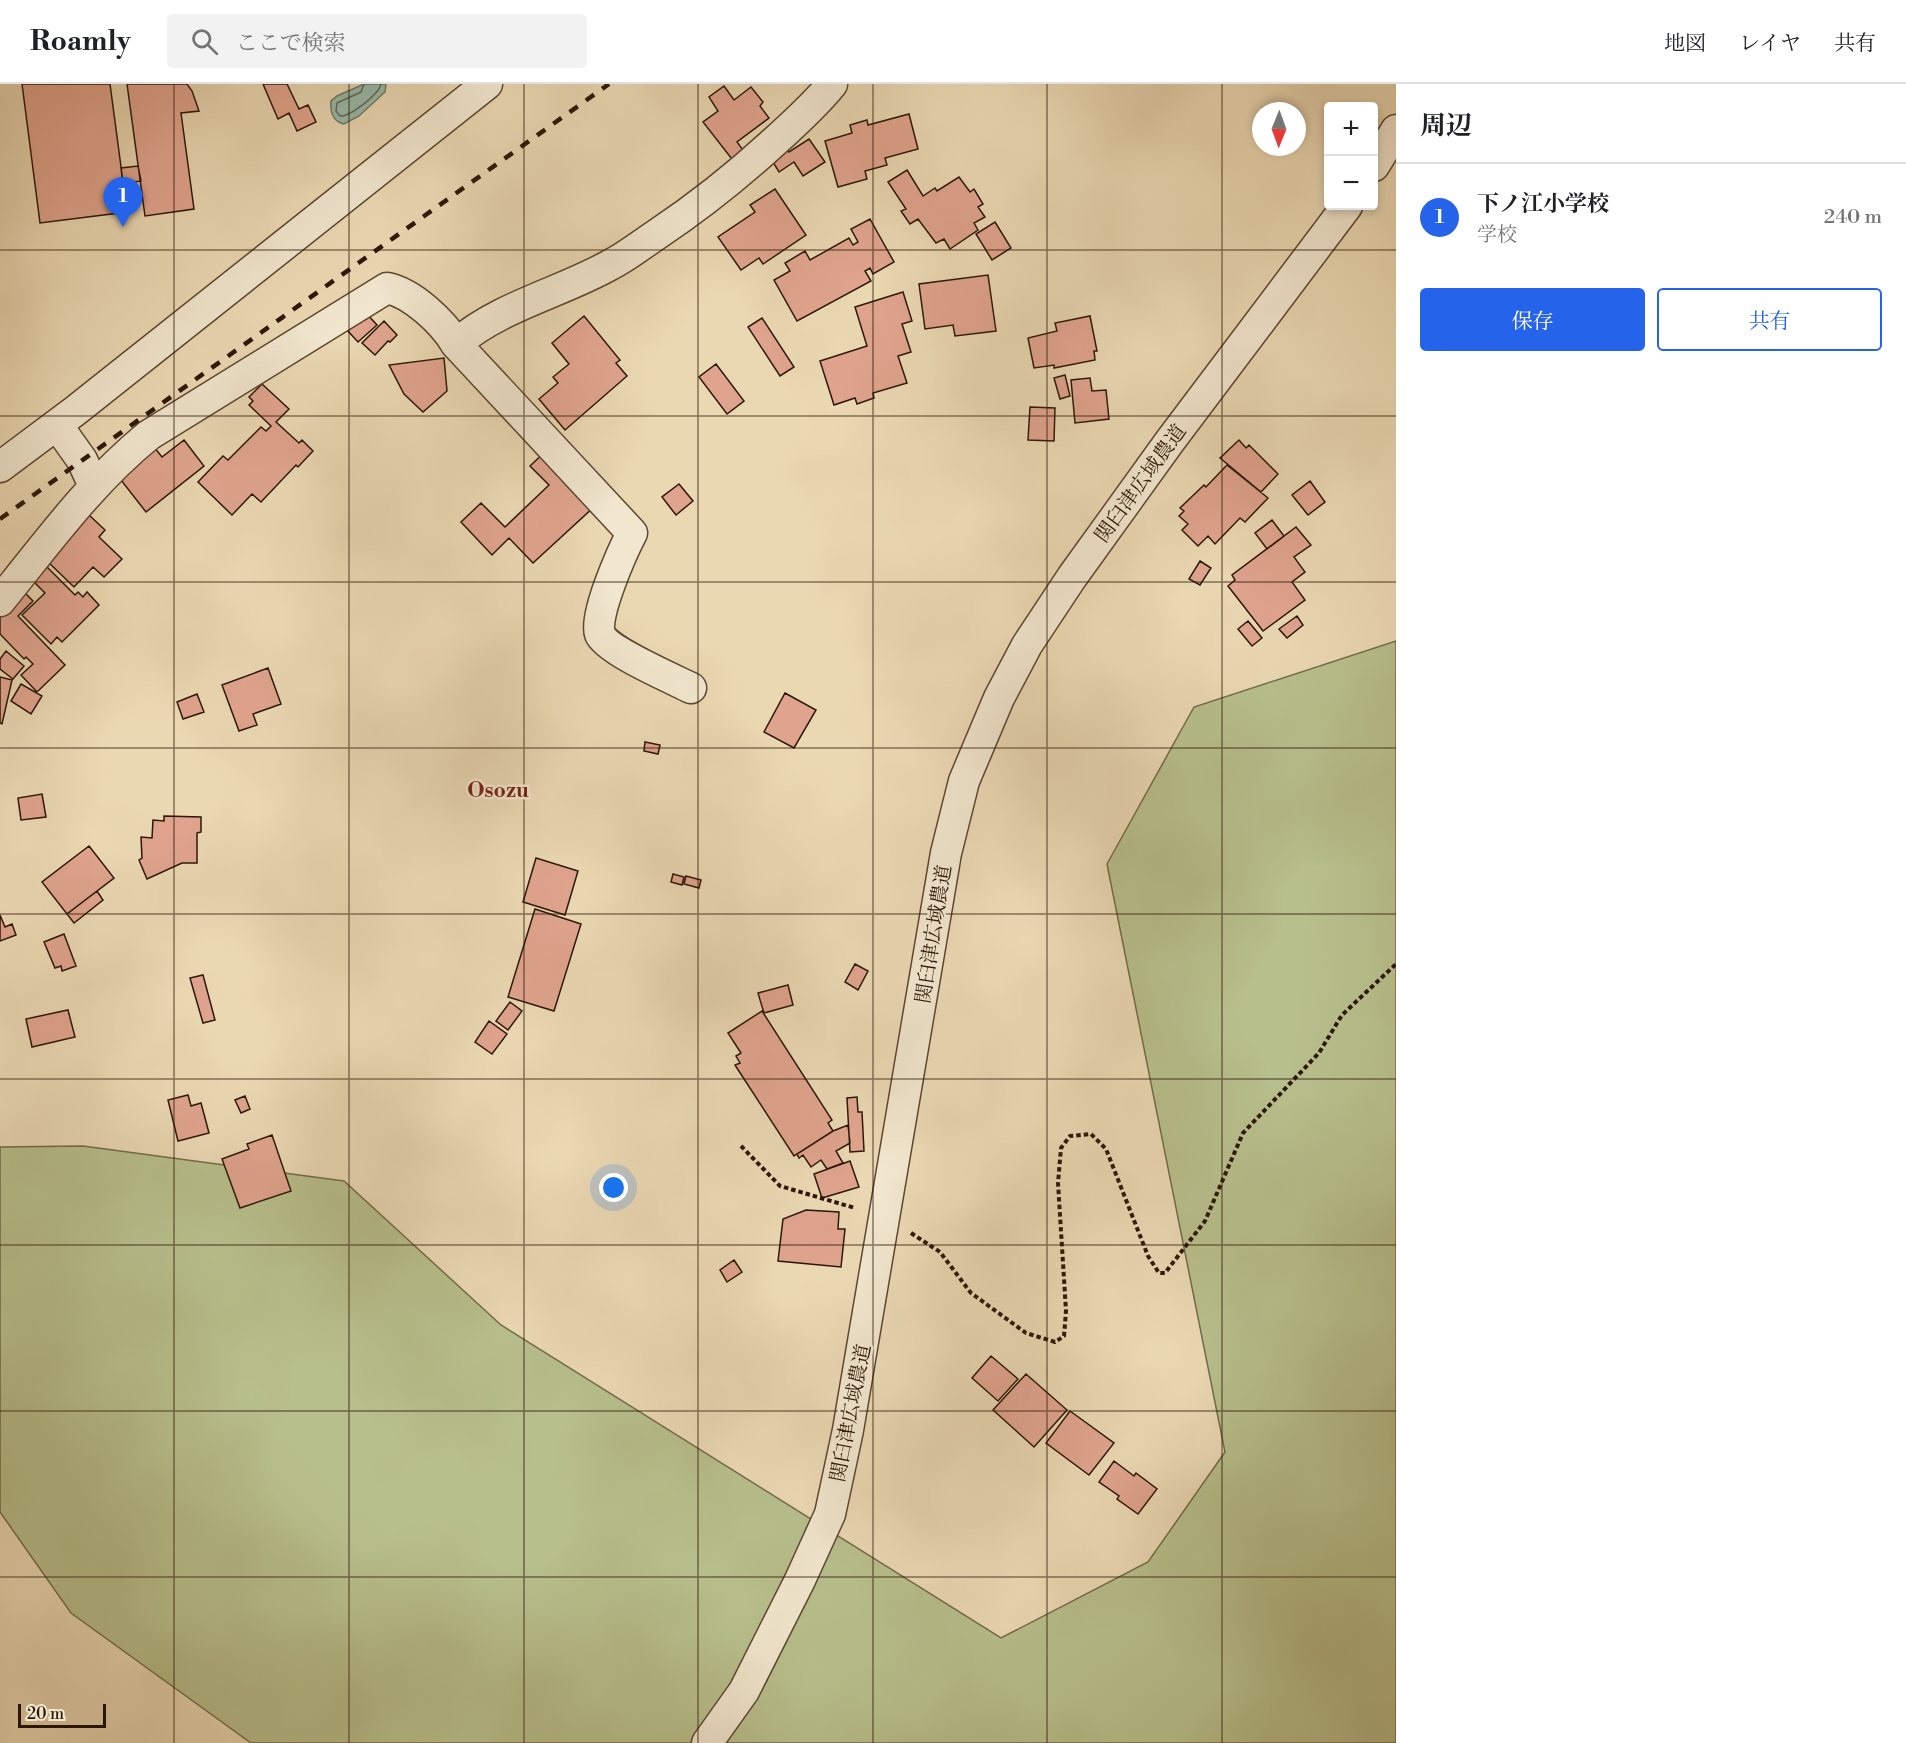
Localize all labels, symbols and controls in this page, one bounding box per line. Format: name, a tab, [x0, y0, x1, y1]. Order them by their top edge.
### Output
search box	[167, 14, 587, 68]
text: Roamly	[30, 24, 131, 59]
icon: search	[188, 25, 221, 58]
text: ここで検索	[236, 30, 346, 57]
text: 地図	[1664, 31, 1706, 57]
text: レイヤ	[1739, 31, 1801, 57]
text: 共有	[1834, 31, 1876, 57]
north arrow	[1252, 102, 1306, 156]
map controls	[1324, 102, 1378, 210]
button: +	[1324, 102, 1378, 156]
text: 周辺	[1420, 110, 1472, 142]
button: −	[1324, 156, 1378, 210]
pin: 1	[104, 178, 142, 227]
text: 下ノ江小学校	[1477, 191, 1609, 218]
text: 1	[1435, 205, 1444, 230]
text: 240 m	[1824, 205, 1882, 230]
text: 学校	[1477, 223, 1517, 248]
button: 保存	[1420, 288, 1645, 351]
button: 共有	[1657, 288, 1882, 351]
street label: 関臼津広域農道	[1090, 420, 1192, 548]
district label: Osozu	[467, 778, 529, 804]
street label: 関臼津広域農道	[911, 863, 958, 1005]
your location	[599, 1173, 628, 1202]
street label: 関臼津広域農道	[826, 1342, 877, 1484]
scale bar	[18, 1701, 106, 1728]
text: 20 m	[27, 1704, 64, 1724]

